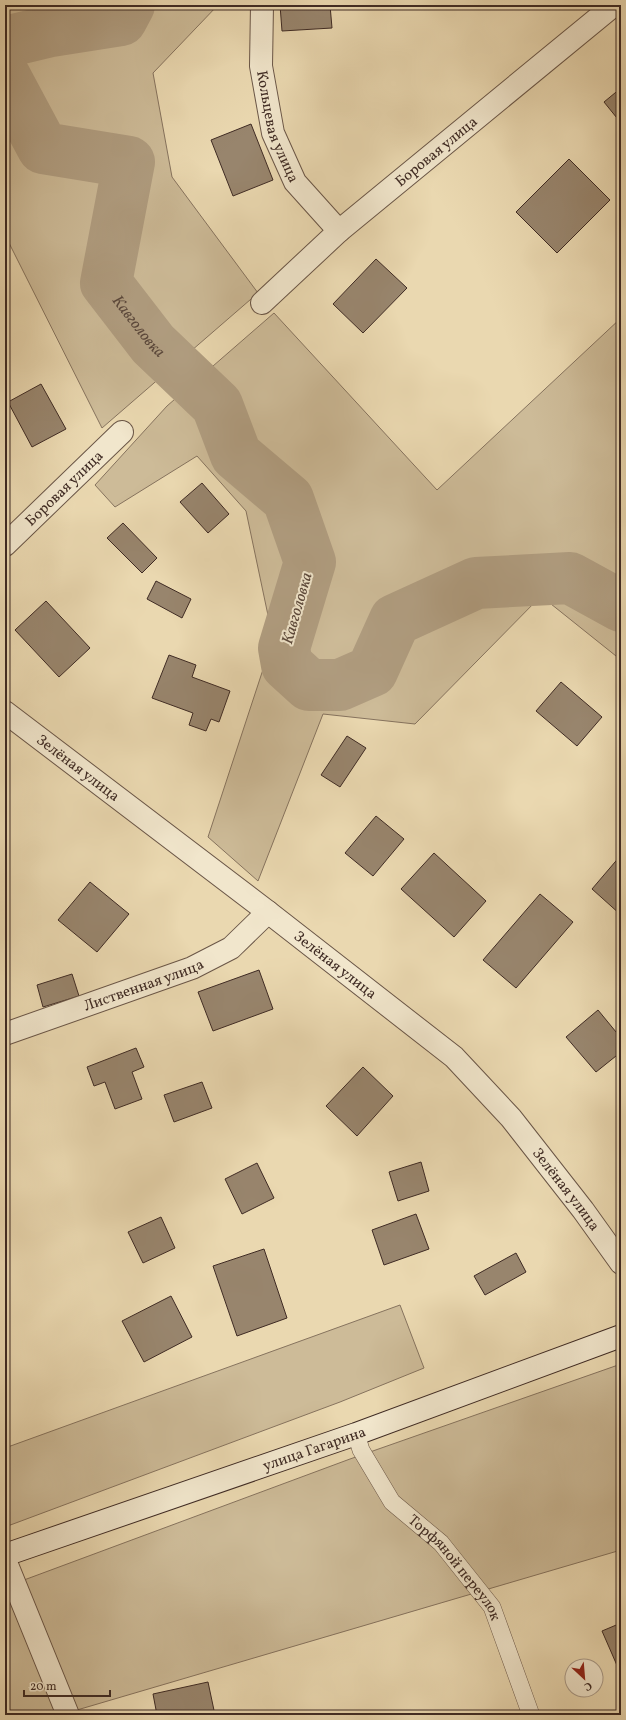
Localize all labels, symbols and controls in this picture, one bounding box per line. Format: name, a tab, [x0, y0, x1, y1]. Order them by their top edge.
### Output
street label: Кольцевая улица	[250, 69, 303, 187]
street label: Боровая улица	[391, 112, 483, 193]
water label: Кавголовка	[106, 291, 170, 363]
street label: Боровая улица	[21, 446, 109, 532]
water label: Кавголовка	[277, 570, 319, 647]
street label: Зелёная улица	[31, 730, 123, 807]
street label: Зелёная улица	[289, 927, 380, 1005]
street label: Лиственная улица	[81, 955, 208, 1017]
street label: Зелёная улица	[526, 1144, 604, 1236]
street label: улица Гагарина	[260, 1422, 369, 1477]
street label: Торфяной переулок	[403, 1511, 505, 1624]
north arrow	[564, 1658, 604, 1698]
scale bar	[24, 1672, 110, 1698]
text: С	[581, 1677, 594, 1694]
text: 20 m	[30, 1679, 57, 1695]

